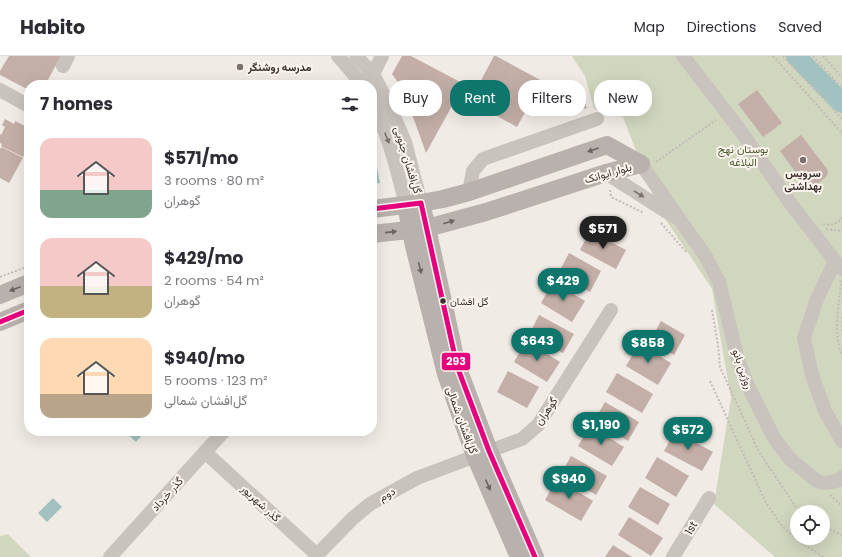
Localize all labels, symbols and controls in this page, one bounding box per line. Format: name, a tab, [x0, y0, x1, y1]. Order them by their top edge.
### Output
text: Habito	[20, 14, 85, 41]
text: Map	[634, 17, 665, 37]
text: Directions	[687, 17, 756, 37]
text: Saved	[778, 17, 822, 37]
place label: مدرسه روشنگر	[247, 59, 311, 75]
marker: مدرسه روشنگر	[235, 62, 245, 72]
chip: Buy	[389, 80, 442, 116]
chip: Rent	[450, 80, 510, 116]
chip: Filters	[518, 80, 586, 116]
chip: New	[594, 80, 652, 116]
text: 7 homes	[40, 92, 113, 116]
icon: filters	[339, 93, 361, 115]
street label: گل‌افشان جنوبی	[390, 124, 426, 196]
one-way arrow	[385, 133, 391, 145]
park label: بوستان نهج البلاغه	[718, 141, 768, 170]
text: $571/mo	[164, 146, 238, 170]
one-way arrow	[587, 147, 599, 153]
icon: home	[72, 154, 120, 202]
marker: سرویس بهداشتی	[798, 155, 808, 165]
street label: بلوار ایوانک	[583, 159, 633, 187]
place label: سرویس بهداشتی	[784, 165, 822, 194]
text: 3 rooms · 80 m²	[164, 171, 264, 190]
one-way arrow	[634, 190, 644, 198]
text: گوهران	[164, 191, 201, 210]
pin: $571	[579, 216, 627, 250]
one-way arrow	[443, 219, 455, 225]
text: $571	[589, 219, 617, 238]
one-way arrow	[385, 229, 397, 235]
text: $429/mo	[164, 246, 243, 270]
icon: home	[72, 254, 120, 302]
one-way arrow	[417, 262, 423, 274]
pin: $429	[539, 268, 587, 302]
text: 2 rooms · 54 m²	[164, 271, 264, 290]
text: $429	[547, 271, 579, 290]
one-way arrow	[8, 287, 20, 293]
text: گوهران	[164, 291, 201, 310]
place label: گل افشان	[450, 294, 489, 309]
marker: گل افشان	[438, 296, 448, 306]
pin: $643	[513, 328, 561, 362]
pin: $858	[624, 330, 672, 364]
text: $643	[520, 331, 554, 350]
text: $858	[631, 333, 665, 352]
text: $940/mo	[164, 346, 245, 370]
street label: روژین بانو	[729, 347, 757, 391]
line badge: 293	[441, 352, 471, 371]
text: 293	[446, 353, 466, 369]
icon: home	[72, 354, 120, 402]
text: 5 rooms · 123 m²	[164, 371, 267, 390]
street label: گل‌افشان شمالی	[442, 384, 482, 456]
text: گل‌افشان شمالی	[164, 391, 247, 410]
street label: گوهران	[531, 394, 561, 428]
pin: $1,190	[568, 412, 634, 446]
text: $1,190	[582, 415, 620, 434]
pin: $572	[664, 417, 712, 451]
text: $572	[672, 420, 704, 439]
pin: $940	[545, 466, 593, 500]
text: $940	[552, 469, 586, 488]
street label: گذر خرداد	[147, 473, 187, 515]
one-way arrow	[484, 479, 491, 491]
street label: گذر شهریور	[237, 480, 284, 525]
street label: دوم	[376, 483, 398, 505]
map controls	[790, 505, 830, 545]
button: locate	[790, 505, 830, 545]
street label: 1st	[681, 518, 701, 538]

